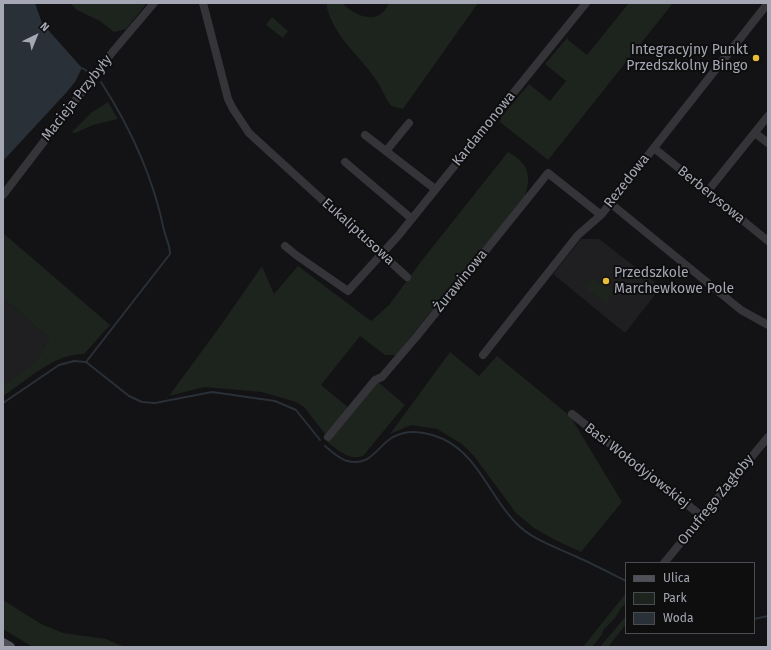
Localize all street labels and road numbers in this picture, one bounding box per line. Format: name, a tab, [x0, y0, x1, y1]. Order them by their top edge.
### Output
street label: Macieja Przybyły	[38, 52, 116, 144]
street label: Kardamonowa	[449, 88, 519, 170]
street label: Rezedowa	[601, 151, 653, 211]
street label: Berberysowa	[674, 163, 748, 227]
street label: Eukaliptusowa	[318, 195, 398, 269]
street label: Żurawinowa	[431, 246, 491, 316]
street label: Basi Wołodyjowskiej	[581, 420, 693, 512]
street label: Onufrego Zagłoby	[674, 451, 758, 549]

